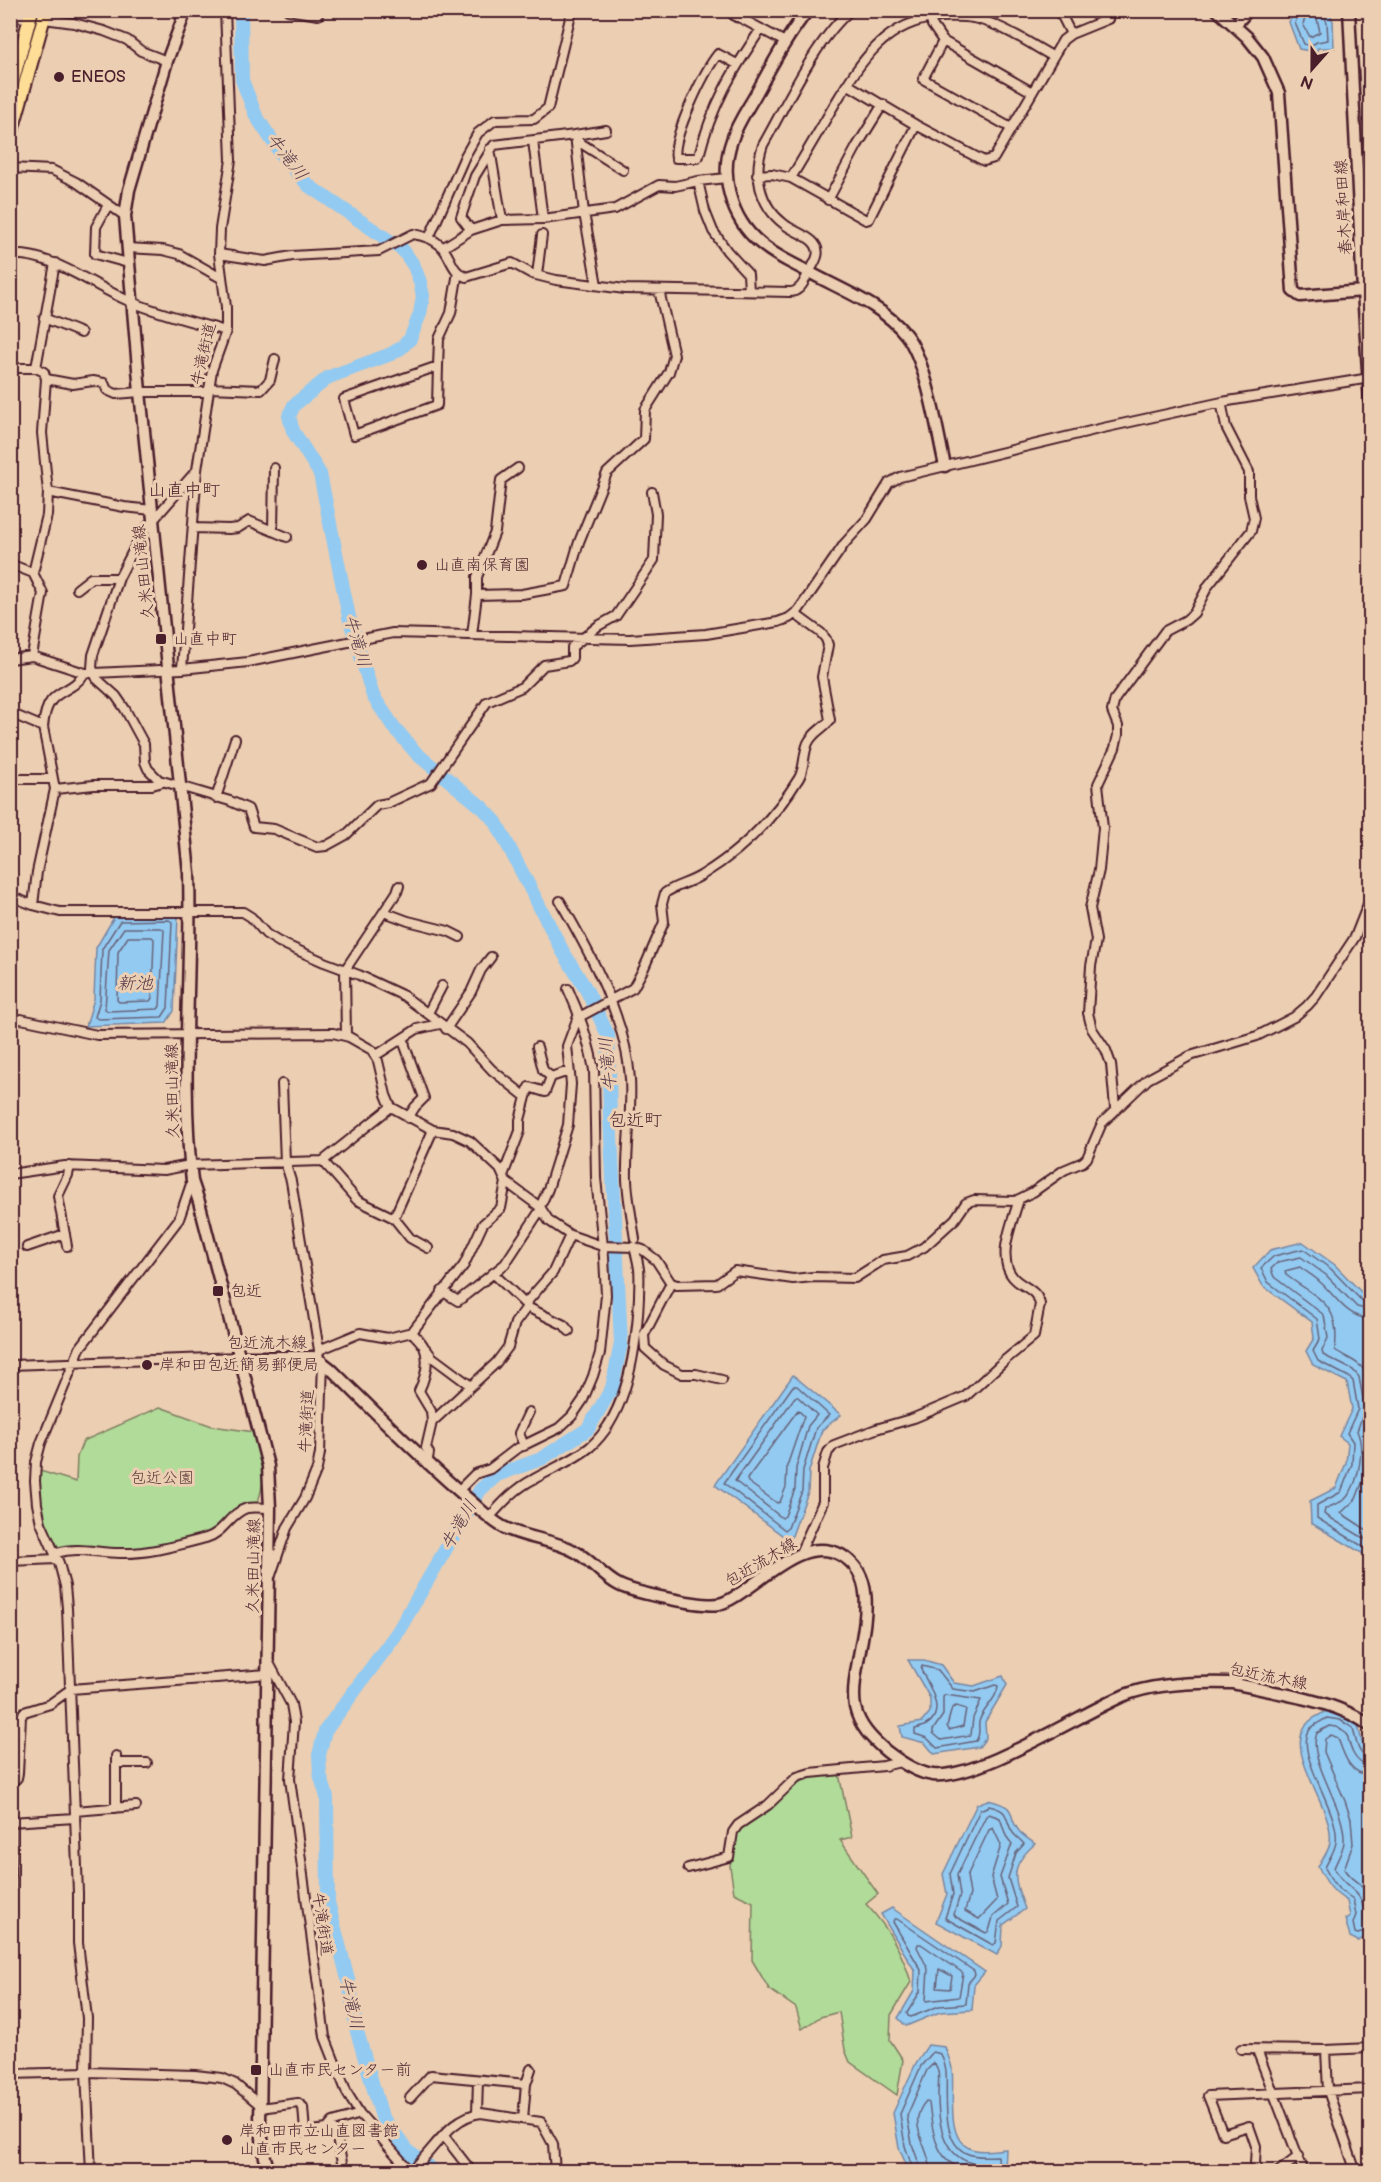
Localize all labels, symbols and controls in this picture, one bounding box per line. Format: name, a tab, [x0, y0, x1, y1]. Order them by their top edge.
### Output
north arrow	[1282, 39, 1342, 99]
place label: ENEOS	[71, 68, 126, 87]
marker: ENEOS	[52, 70, 66, 84]
text: N	[1298, 71, 1316, 93]
water label: 牛滝川	[262, 129, 312, 185]
street label: 春木岸和田線	[1332, 159, 1356, 255]
street label: 牛滝街道	[188, 321, 220, 387]
district label: 山直中町	[148, 480, 220, 501]
street label: 久米田山滝線	[130, 523, 158, 621]
place label: 山直南保育園	[434, 556, 530, 575]
marker: 山直南保育園	[415, 558, 429, 572]
water label: 牛滝川	[339, 612, 375, 670]
place label: 山直中町	[173, 630, 237, 649]
marker: 山直中町	[154, 632, 168, 646]
water label: 新池	[117, 973, 154, 994]
water label: 牛滝川	[595, 1036, 621, 1092]
street label: 久米田山滝線	[163, 1043, 183, 1139]
district label: 包近町	[608, 1110, 662, 1131]
place label: 包近	[230, 1282, 262, 1301]
marker: 包近	[211, 1284, 225, 1298]
street label: 包近流木線	[227, 1334, 307, 1353]
place label: 岸和田包近簡易郵便局	[159, 1356, 319, 1375]
marker: 岸和田包近簡易郵便局	[140, 1358, 154, 1372]
street label: 牛滝街道	[296, 1389, 318, 1453]
park label: 包近公園	[130, 1469, 194, 1488]
water label: 牛滝川	[436, 1496, 482, 1554]
street label: 久米田山滝線	[244, 1518, 264, 1614]
street label: 包近流木線	[722, 1534, 800, 1592]
street label: 包近流木線	[1227, 1660, 1309, 1694]
street label: 牛滝街道	[308, 1891, 336, 1957]
water label: 牛滝川	[335, 1974, 367, 2032]
place label: 山直市民センター前	[268, 2061, 411, 2080]
marker: 山直市民センター前	[249, 2063, 263, 2077]
place label: 岸和田市立山直図書館 山直市民センター	[239, 2122, 399, 2159]
marker: 岸和田市立山直図書館 山直市民センター	[220, 2133, 234, 2147]

